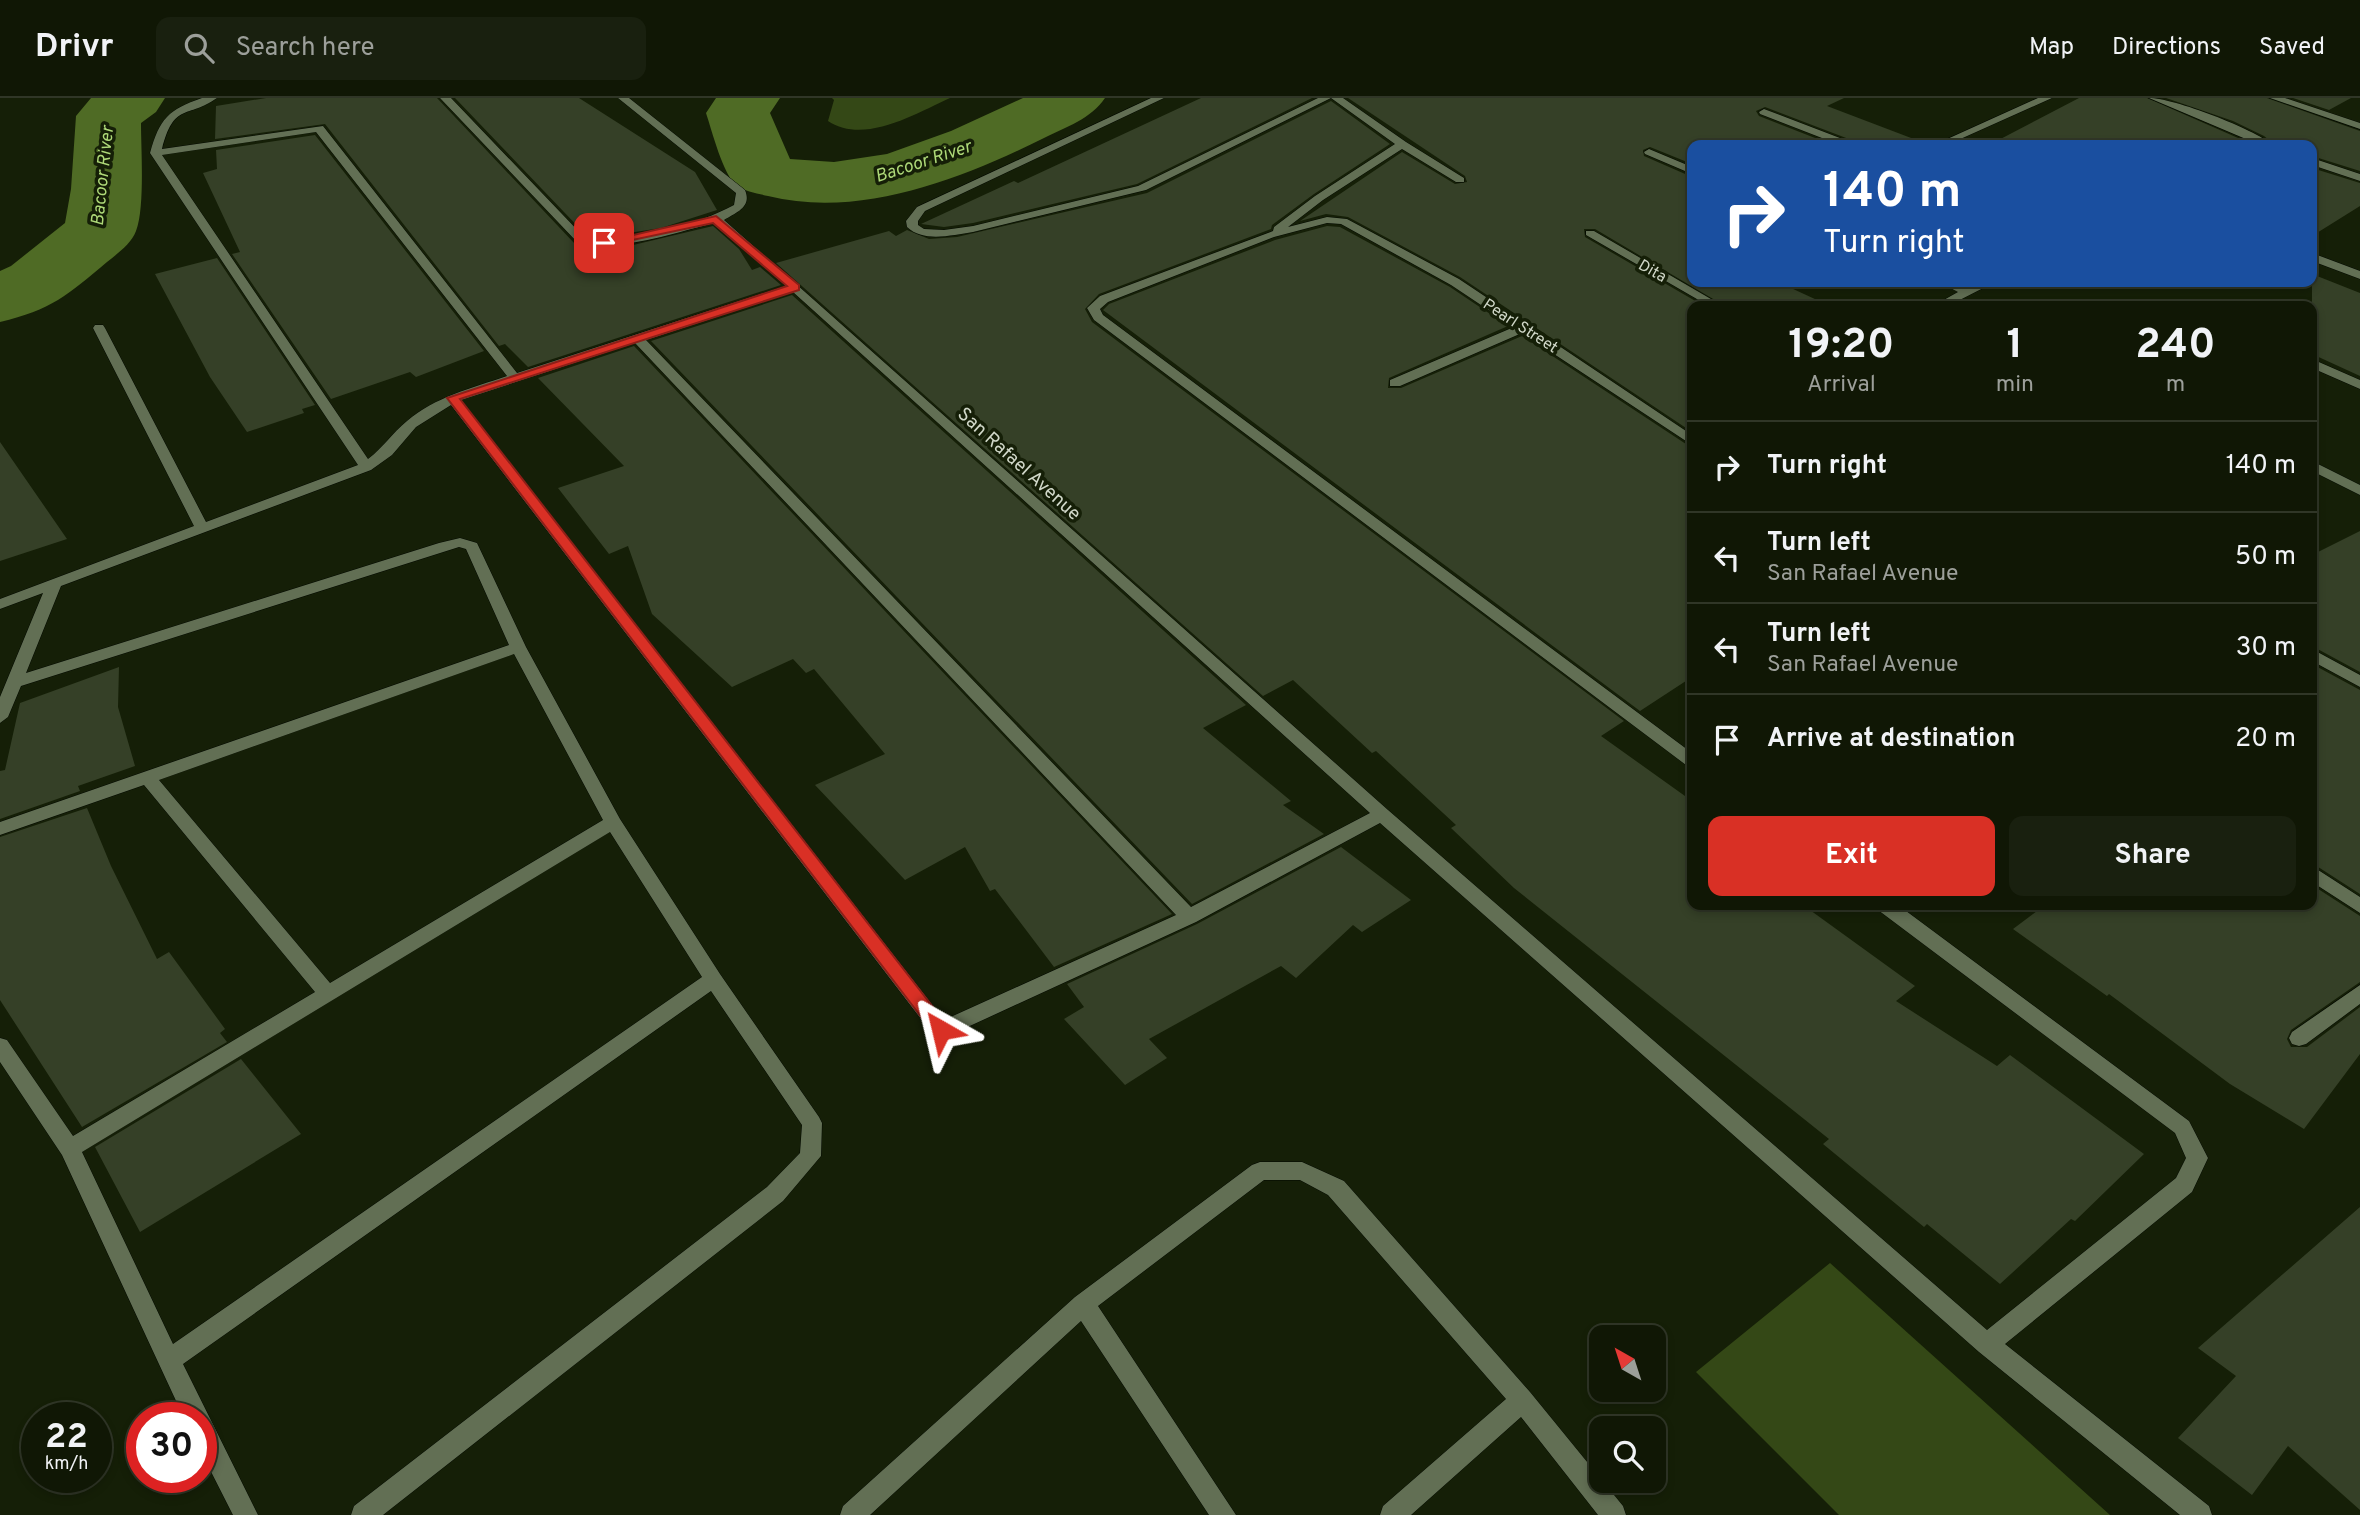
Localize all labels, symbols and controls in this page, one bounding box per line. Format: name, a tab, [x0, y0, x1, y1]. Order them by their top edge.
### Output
search box	[156, 17, 646, 80]
text: Drivr	[35, 27, 114, 69]
icon: search	[180, 29, 218, 67]
text: Search here	[236, 32, 375, 65]
text: Map	[2029, 33, 2074, 63]
text: Directions	[2112, 33, 2221, 63]
text: Saved	[2259, 33, 2325, 63]
water label: Bacoor River	[87, 123, 120, 227]
water label: Bacoor River	[872, 135, 977, 189]
text: 140 m	[1823, 163, 1962, 225]
icon: right	[1708, 168, 1799, 259]
pin	[574, 213, 634, 273]
icon: arrive	[585, 224, 623, 262]
text: Turn right	[1823, 224, 1965, 264]
street label: Dita	[1634, 256, 1670, 288]
street label: Pearl Street	[1479, 295, 1561, 358]
text: 19:20	[1788, 320, 1894, 373]
text: 1	[2006, 320, 2023, 373]
text: 240	[2135, 320, 2216, 373]
text: Arrival	[1807, 371, 1876, 400]
text: min	[1996, 371, 2034, 400]
text: m	[2166, 371, 2185, 400]
street label: San Rafael Avenue	[952, 403, 1085, 526]
icon: right	[1708, 448, 1746, 486]
text: Turn right	[1767, 450, 1887, 483]
text: 140 m	[2226, 450, 2296, 483]
text: Turn left	[1767, 527, 1871, 560]
icon: left	[1708, 539, 1746, 577]
text: 50 m	[2235, 541, 2296, 574]
text: San Rafael Avenue	[1767, 560, 1959, 589]
text: Turn left	[1767, 618, 1871, 651]
icon: left	[1708, 630, 1746, 668]
text: 30 m	[2236, 632, 2296, 665]
text: San Rafael Avenue	[1767, 651, 1959, 680]
icon: arrive	[1708, 721, 1746, 759]
text: Arrive at destination	[1767, 723, 2015, 756]
text: 20 m	[2235, 723, 2296, 756]
button: Exit	[1708, 816, 1995, 896]
button: Share	[2009, 816, 2296, 896]
position arrow	[904, 993, 978, 1067]
north arrow	[1589, 1325, 1666, 1402]
map controls	[1589, 1325, 1666, 1493]
speed limit sign: 30	[126, 1402, 217, 1493]
text: 22	[45, 1416, 88, 1460]
button: search	[1589, 1416, 1666, 1493]
text: km/h	[45, 1453, 88, 1476]

